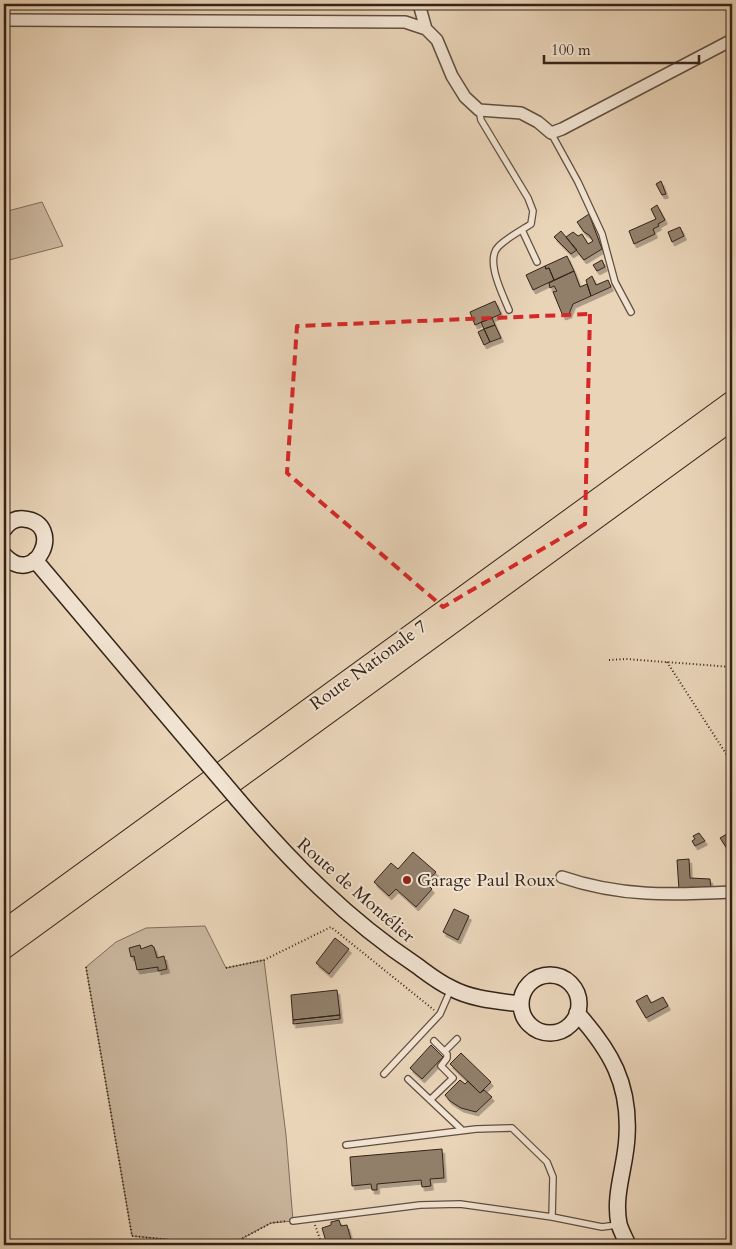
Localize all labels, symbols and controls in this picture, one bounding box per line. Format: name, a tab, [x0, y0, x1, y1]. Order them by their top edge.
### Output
scale bar	[544, 32, 698, 64]
text: 100 m	[551, 40, 591, 60]
street label: Route Nationale 7	[305, 614, 432, 716]
street label: Route de Montélier	[291, 832, 420, 949]
place label: Garage Paul Roux	[417, 868, 555, 893]
marker: Garage Paul Roux	[401, 874, 413, 886]

